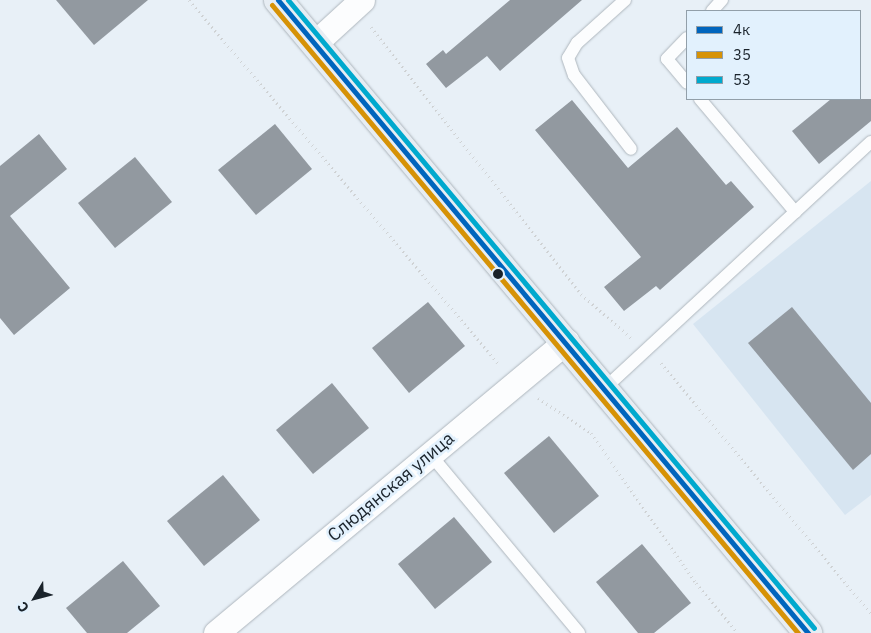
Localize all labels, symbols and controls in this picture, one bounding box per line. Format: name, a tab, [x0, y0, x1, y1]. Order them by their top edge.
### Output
legend	[686, 10, 861, 100]
text: 4к	[733, 20, 750, 39]
text: 35	[733, 45, 751, 64]
text: 53	[733, 70, 751, 89]
unlabelled marker	[493, 269, 503, 279]
street label: Слюдянская улица	[323, 428, 459, 546]
north arrow	[10, 573, 60, 623]
text: С	[13, 598, 33, 616]

